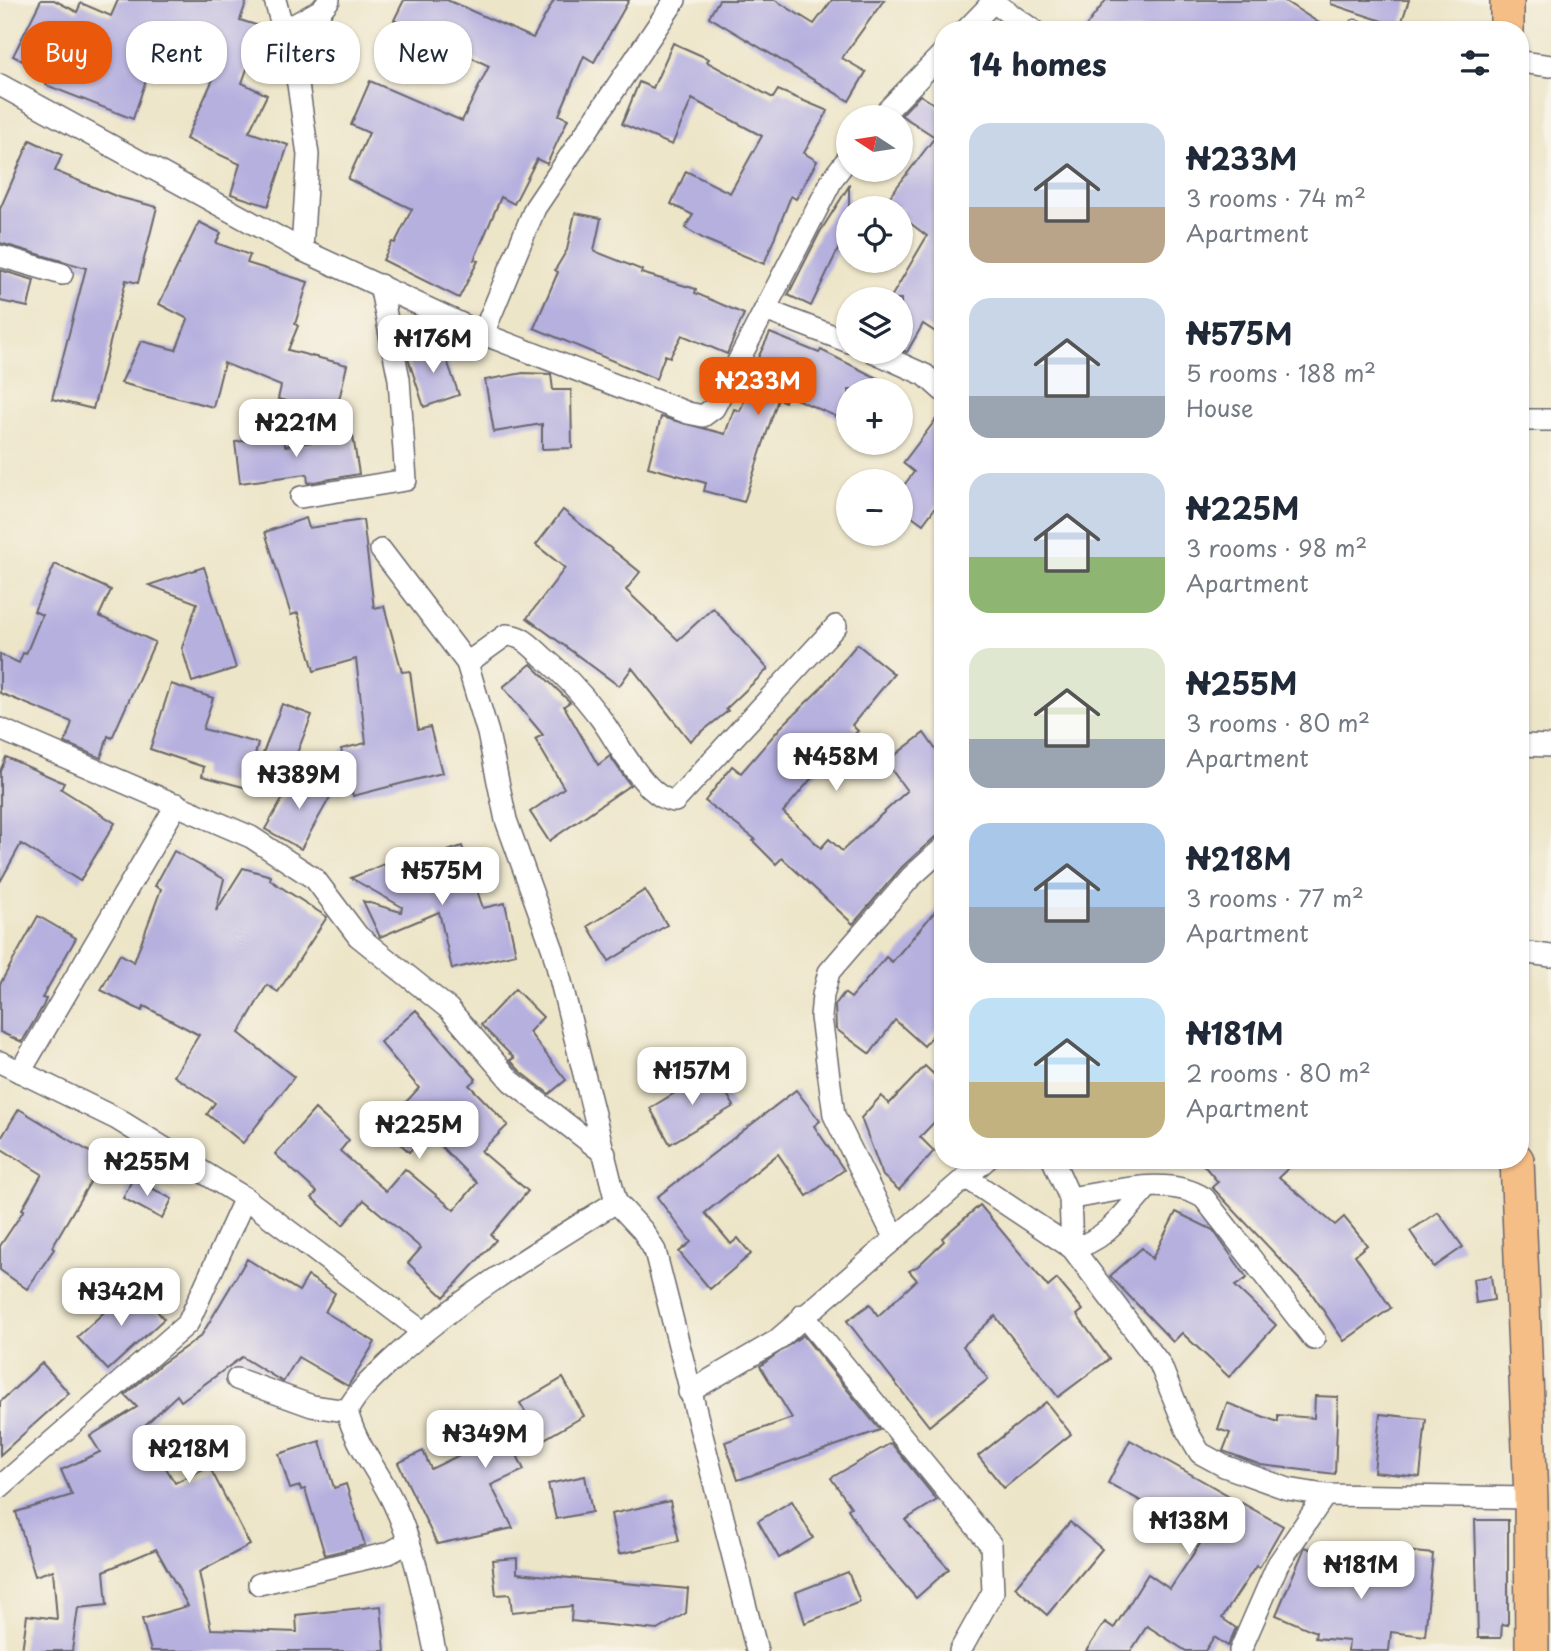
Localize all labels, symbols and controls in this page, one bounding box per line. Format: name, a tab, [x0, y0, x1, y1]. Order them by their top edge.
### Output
chip: Buy	[21, 21, 112, 84]
chip: Rent	[126, 21, 227, 84]
chip: Filters	[241, 21, 360, 84]
chip: New	[374, 21, 472, 84]
text: 14 homes	[969, 41, 1107, 86]
icon: filters	[1456, 44, 1494, 82]
north arrow	[836, 105, 914, 182]
map controls	[836, 105, 913, 546]
text: ₦233M	[1186, 135, 1297, 180]
icon: home	[1025, 151, 1109, 235]
text: 3 rooms · 74 m²	[1186, 180, 1366, 215]
button: locate	[836, 196, 913, 273]
text: Apartment	[1186, 215, 1309, 250]
button: layers	[836, 287, 913, 364]
text: ₦575M	[1186, 310, 1292, 355]
pin: ₦176M	[384, 316, 482, 375]
text: ₦176M	[394, 320, 472, 355]
icon: home	[1025, 326, 1109, 410]
text: 5 rooms · 188 m²	[1186, 355, 1376, 390]
pin: ₦233M	[709, 358, 807, 417]
text: ₦233M	[715, 362, 801, 397]
button: +	[836, 378, 913, 455]
text: House	[1186, 390, 1253, 425]
pin: ₦221M	[247, 400, 345, 459]
text: ₦221M	[255, 404, 337, 439]
button: −	[836, 469, 913, 546]
text: ₦225M	[1186, 485, 1300, 530]
icon: home	[1025, 501, 1109, 585]
text: 3 rooms · 98 m²	[1186, 530, 1367, 565]
text: Apartment	[1186, 565, 1309, 600]
text: ₦255M	[1186, 660, 1297, 705]
icon: home	[1025, 676, 1109, 760]
text: 3 rooms · 80 m²	[1186, 705, 1370, 740]
pin: ₦458M	[787, 734, 885, 793]
text: ₦458M	[793, 738, 879, 773]
text: Apartment	[1186, 740, 1309, 775]
pin: ₦389M	[250, 752, 348, 811]
text: ₦389M	[257, 756, 341, 791]
text: ₦218M	[1186, 835, 1291, 880]
pin: ₦575M	[393, 848, 491, 907]
icon: home	[1025, 851, 1109, 935]
text: ₦575M	[401, 852, 483, 887]
text: 3 rooms · 77 m²	[1186, 880, 1364, 915]
text: Apartment	[1186, 915, 1309, 950]
text: ₦181M	[1186, 1010, 1284, 1055]
icon: home	[1025, 1026, 1109, 1110]
pin: ₦157M	[643, 1048, 741, 1107]
text: ₦157M	[653, 1052, 731, 1087]
text: 2 rooms · 80 m²	[1186, 1055, 1371, 1090]
text: Apartment	[1186, 1090, 1309, 1125]
pin: ₦225M	[370, 1102, 468, 1161]
text: ₦225M	[375, 1106, 463, 1141]
pin: ₦255M	[98, 1138, 196, 1198]
text: ₦255M	[104, 1143, 190, 1178]
pin: ₦342M	[72, 1268, 170, 1328]
text: ₦342M	[78, 1273, 164, 1308]
pin: ₦349M	[436, 1410, 534, 1470]
text: ₦349M	[443, 1415, 527, 1450]
pin: ₦218M	[140, 1426, 238, 1485]
text: ₦218M	[149, 1430, 229, 1465]
pin: ₦138M	[1140, 1498, 1238, 1557]
text: ₦138M	[1149, 1502, 1229, 1537]
pin: ₦181M	[1312, 1542, 1410, 1601]
text: ₦181M	[1324, 1546, 1398, 1581]

